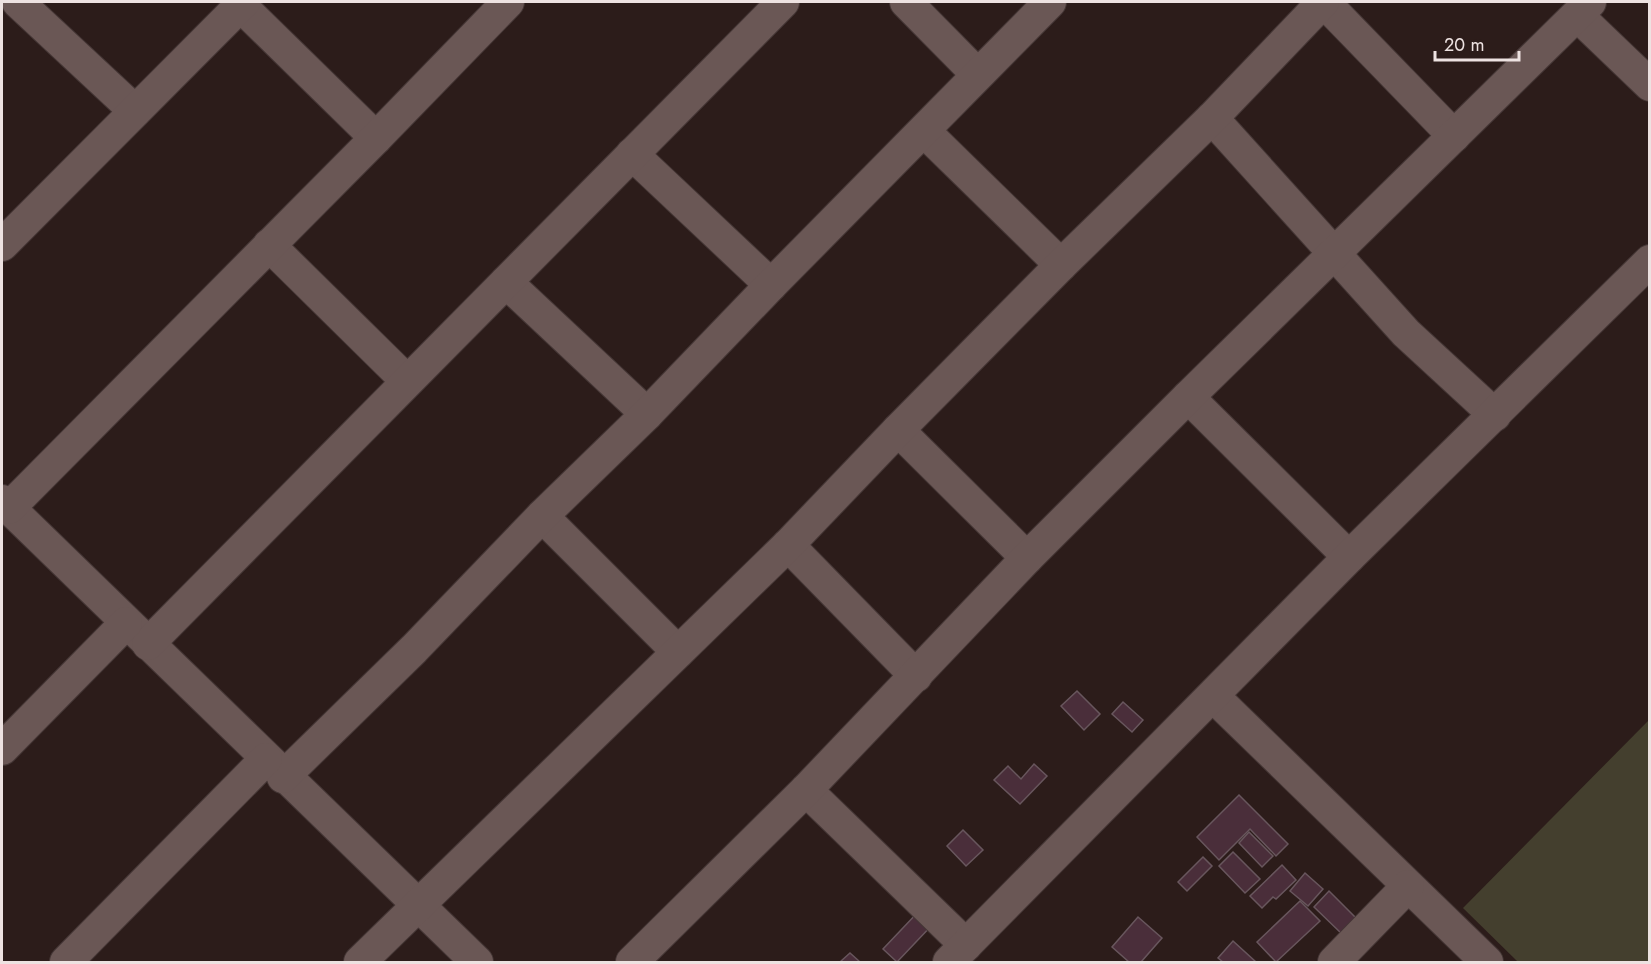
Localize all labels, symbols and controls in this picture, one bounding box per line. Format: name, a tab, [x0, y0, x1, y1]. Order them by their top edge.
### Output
scale bar	[1435, 24, 1519, 62]
text: 20 m	[1444, 32, 1484, 58]

